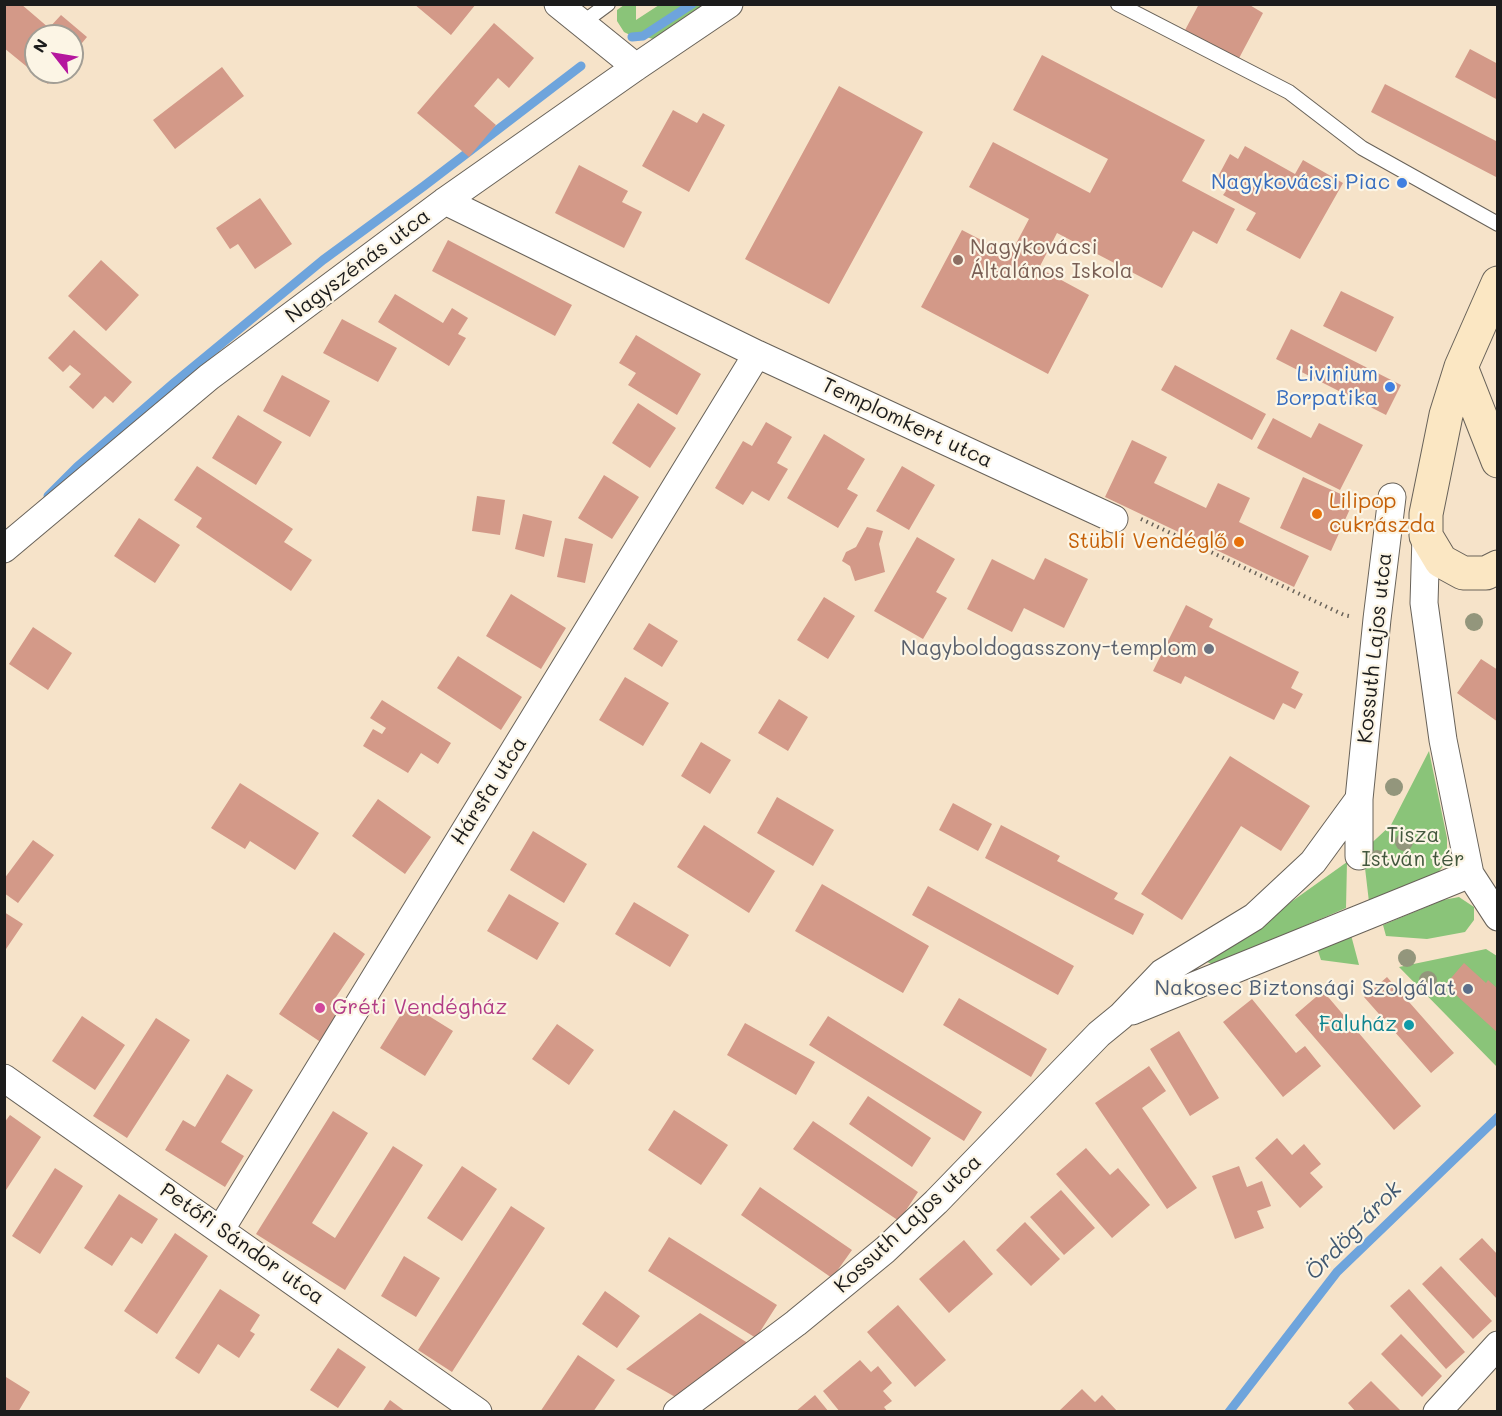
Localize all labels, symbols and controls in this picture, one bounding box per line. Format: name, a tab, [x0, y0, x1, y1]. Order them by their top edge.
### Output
north arrow	[24, 24, 84, 84]
text: N	[28, 35, 52, 56]
place label: Nagykovácsi Piac	[1211, 170, 1390, 196]
marker: Nagykovácsi Piac	[1395, 176, 1409, 190]
street label: Nagyszénás utca	[281, 203, 435, 329]
place label: Nagykovácsi Általános Iskola	[970, 235, 1133, 285]
marker: Nagykovácsi Általános Iskola	[951, 253, 965, 267]
place label: Livinium Borpatika	[1276, 362, 1378, 412]
street label: Templomkert utca	[818, 372, 996, 474]
marker: Livinium Borpatika	[1383, 380, 1397, 394]
place label: Lilipop cukrászda	[1329, 489, 1436, 539]
marker: Lilipop cukrászda	[1310, 507, 1324, 521]
place label: Stübli Vendéglő	[1068, 529, 1227, 555]
marker: Stübli Vendéglő	[1232, 535, 1246, 549]
street label: Kossuth Lajos utca	[1352, 551, 1398, 745]
place label: Nagyboldogasszony-templom	[901, 636, 1197, 662]
marker: Nagyboldogasszony-templom	[1202, 642, 1216, 656]
street label: Hársfa utca	[446, 732, 532, 850]
park label: Tisza István tér	[1361, 823, 1465, 873]
place label: Nakosec Biztonsági Szolgálat	[1154, 976, 1456, 1002]
marker: Nakosec Biztonsági Szolgálat	[1461, 982, 1475, 996]
place label: Gréti Vendégház	[332, 995, 507, 1021]
marker: Gréti Vendégház	[313, 1001, 327, 1015]
place label: Faluház	[1319, 1012, 1397, 1038]
marker: Faluház	[1402, 1018, 1416, 1032]
street label: Kossuth Lajos utca	[829, 1149, 987, 1299]
water label: Ördög-árok	[1300, 1176, 1408, 1286]
street label: Petőfi Sándor utca	[155, 1178, 329, 1310]

